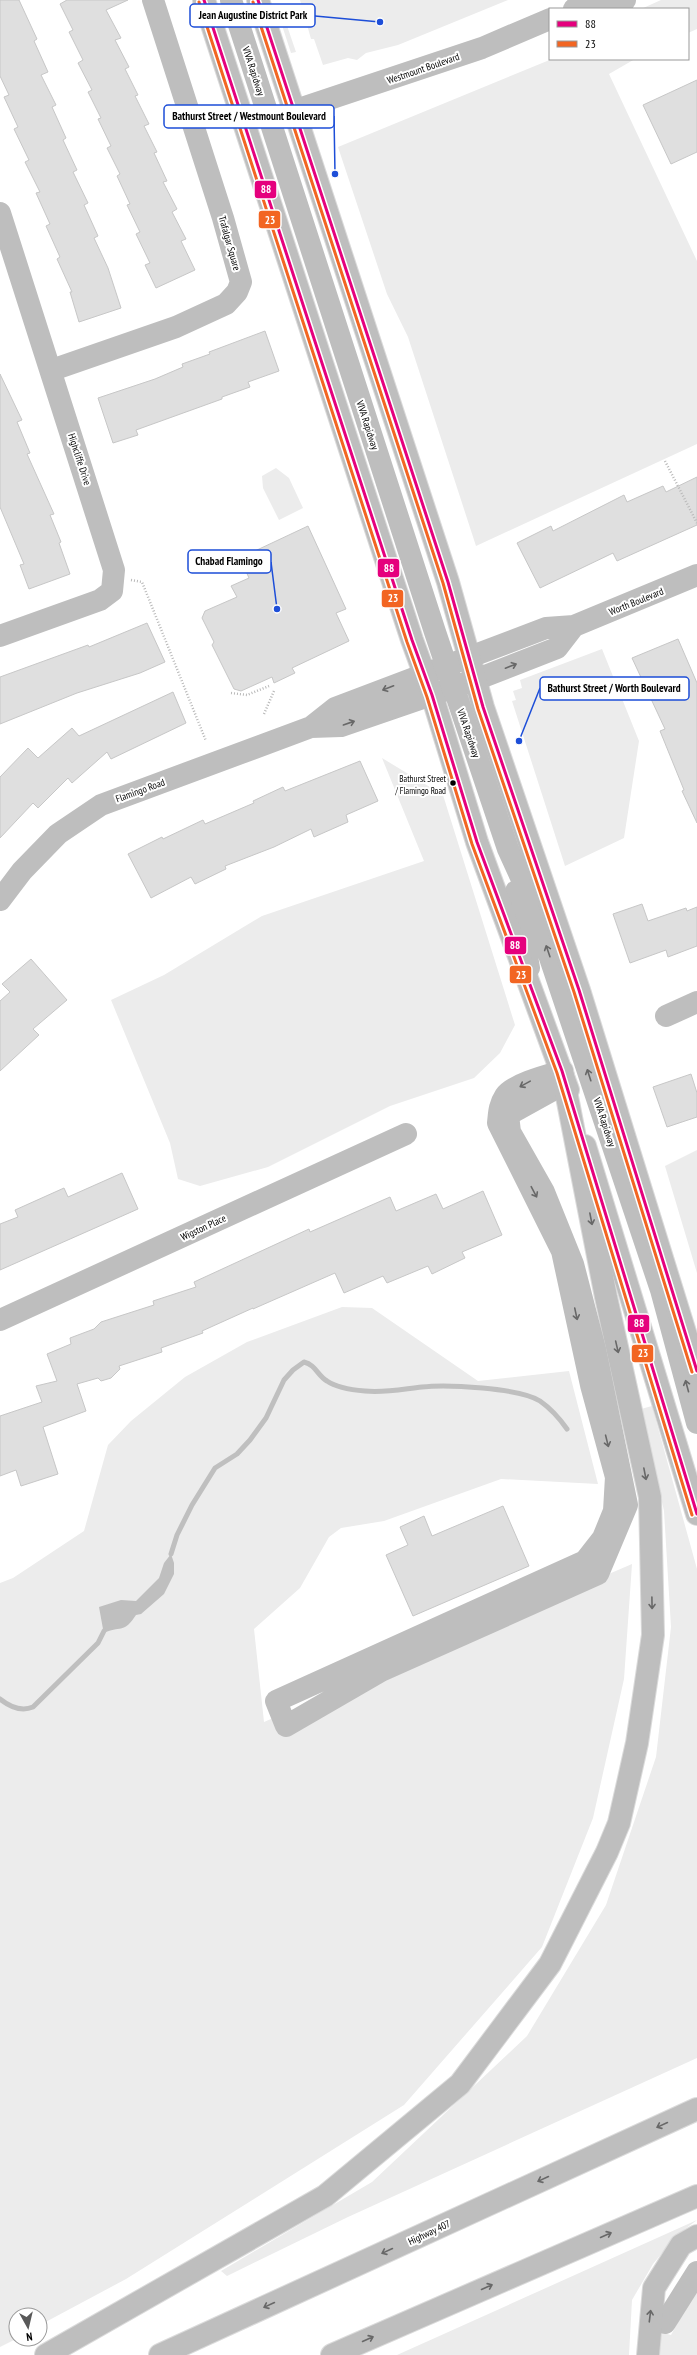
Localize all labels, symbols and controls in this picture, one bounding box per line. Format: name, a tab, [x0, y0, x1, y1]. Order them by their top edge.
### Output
callout: Jean Augustine District Park	[190, 4, 315, 27]
text: Jean Augustine District Park	[198, 8, 308, 22]
legend	[549, 8, 689, 60]
text: 88	[585, 16, 596, 31]
text: 23	[585, 36, 596, 51]
street label: VIVA Rapidway	[239, 44, 268, 98]
street label: Westmount Boulevard	[385, 50, 461, 87]
callout: Bathurst Street / Westmount Boulevard	[164, 105, 334, 128]
text: Bathurst Street / Westmount Boulevard	[172, 109, 326, 123]
line badge: 88	[254, 180, 277, 199]
text: 88	[261, 182, 271, 196]
line badge: 23	[258, 210, 281, 229]
text: 23	[265, 213, 275, 227]
street label: Trafalgar Square	[216, 214, 244, 272]
street label: VIVA Rapidway	[353, 398, 382, 452]
street label: Highcliffe Drive	[65, 432, 94, 487]
callout: Chabad Flamingo	[188, 550, 271, 573]
text: Chabad Flamingo	[195, 554, 263, 568]
line badge: 88	[377, 558, 400, 578]
text: 88	[384, 561, 394, 575]
street label: Worth Boulevard	[607, 585, 665, 618]
line badge: 23	[381, 589, 404, 608]
text: 23	[388, 591, 398, 605]
one-way arrow	[504, 661, 516, 669]
callout: Bathurst Street / Worth Boulevard	[540, 677, 689, 700]
text: Bathurst Street / Worth Boulevard	[547, 681, 681, 695]
one-way arrow	[382, 685, 394, 693]
street label: VIVA Rapidway	[454, 706, 483, 760]
one-way arrow	[343, 719, 356, 726]
place label: Bathurst Street / Flamingo Road	[394, 773, 447, 796]
street label: Flamingo Road	[114, 776, 167, 805]
marker: Bathurst Street / Flamingo Road	[448, 778, 458, 788]
line badge: 88	[504, 936, 527, 955]
text: 88	[510, 938, 520, 952]
one-way arrow	[544, 945, 551, 958]
line badge: 23	[509, 965, 532, 984]
text: 23	[516, 968, 526, 982]
one-way arrow	[585, 1068, 592, 1081]
one-way arrow	[519, 1080, 531, 1088]
street label: VIVA Rapidway	[590, 1095, 619, 1149]
one-way arrow	[531, 1186, 538, 1198]
street label: Wigston Place	[179, 1211, 228, 1244]
one-way arrow	[587, 1213, 595, 1226]
one-way arrow	[572, 1308, 580, 1321]
line badge: 88	[627, 1314, 650, 1333]
text: 88	[634, 1316, 644, 1330]
one-way arrow	[614, 1340, 622, 1353]
line badge: 23	[631, 1344, 654, 1363]
text: 23	[638, 1346, 648, 1360]
one-way arrow	[683, 1379, 690, 1392]
one-way arrow	[603, 1434, 611, 1447]
one-way arrow	[641, 1467, 649, 1480]
one-way arrow	[649, 1596, 656, 1609]
one-way arrow	[656, 2122, 668, 2129]
one-way arrow	[538, 2176, 550, 2183]
street label: Highway 407	[406, 2217, 452, 2248]
one-way arrow	[600, 2231, 612, 2239]
one-way arrow	[381, 2248, 393, 2255]
one-way arrow	[481, 2283, 493, 2291]
one-way arrow	[263, 2302, 275, 2309]
north arrow	[8, 2307, 48, 2347]
one-way arrow	[647, 2310, 654, 2323]
text: N	[25, 2330, 33, 2344]
one-way arrow	[361, 2335, 373, 2343]

